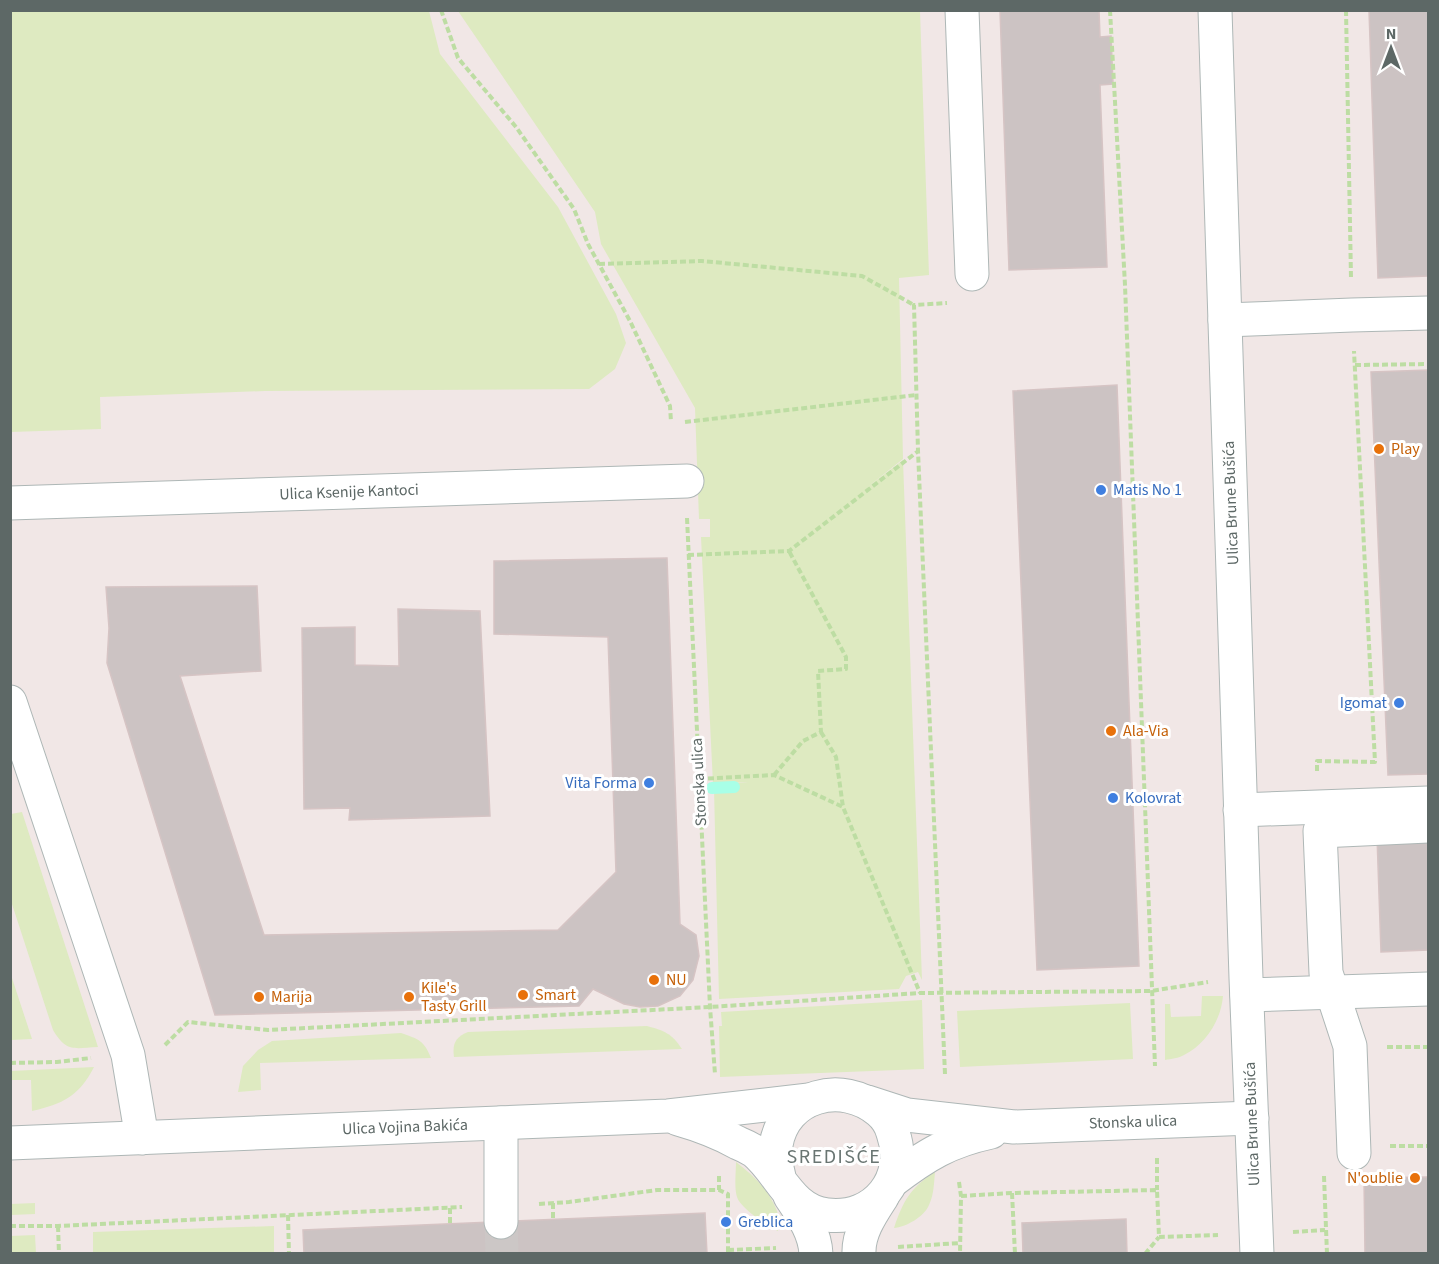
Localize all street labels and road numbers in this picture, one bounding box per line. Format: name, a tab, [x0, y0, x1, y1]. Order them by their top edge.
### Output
street label: Ulica Brune Bušića	[1218, 441, 1244, 565]
street label: Ulica Ksenije Kantoci	[279, 479, 419, 505]
street label: Stonska ulica	[686, 737, 712, 827]
street label: Ulica Brune Bušića	[1239, 1062, 1265, 1186]
street label: Stonska ulica	[1088, 1109, 1178, 1135]
street label: Ulica Vojina Bakića	[342, 1114, 468, 1140]

